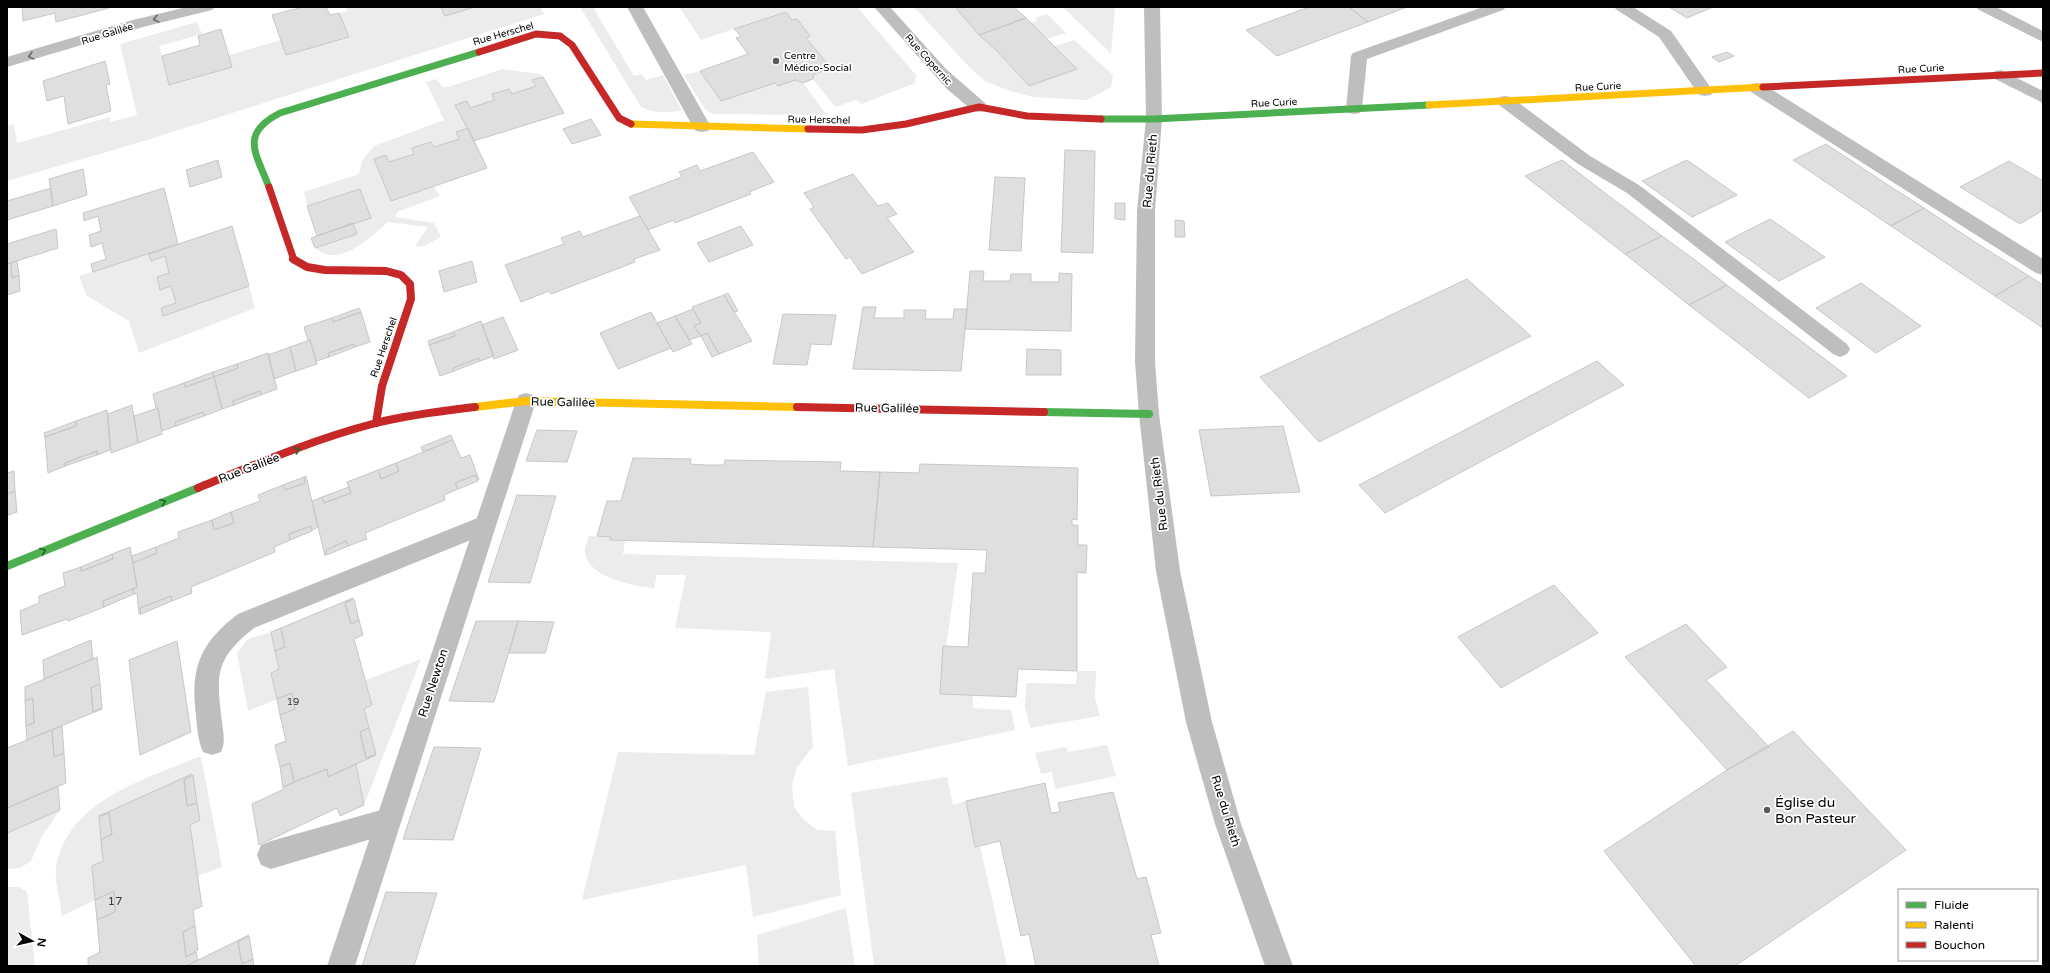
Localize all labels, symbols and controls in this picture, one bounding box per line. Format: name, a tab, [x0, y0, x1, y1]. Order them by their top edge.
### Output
one-way arrow	[152, 14, 159, 23]
street label: Rue Galilée	[80, 20, 135, 48]
street label: Rue Herschel	[471, 20, 535, 48]
street label: Rue Copernic	[902, 32, 954, 87]
place label: Centre Médico-Social	[784, 50, 851, 74]
one-way arrow	[28, 51, 35, 60]
marker: Centre Médico-Social	[771, 56, 781, 66]
street label: Rue Curie	[1898, 62, 1945, 76]
street label: Rue Curie	[1575, 80, 1622, 94]
street label: Rue Curie	[1251, 96, 1298, 110]
street label: Rue Herschel	[788, 113, 850, 127]
street label: Rue du Rieth	[1140, 134, 1160, 208]
street label: Rue Herschel	[368, 316, 400, 379]
street label: Rue Galilée	[531, 394, 595, 410]
street label: Rue Galilée	[855, 400, 919, 416]
one-way arrow	[294, 446, 301, 454]
street label: Rue Galilée	[217, 450, 282, 486]
street label: Rue du Rieth	[1148, 456, 1170, 532]
one-way arrow	[160, 499, 167, 507]
one-way arrow	[40, 548, 47, 556]
street label: Rue Newton	[415, 647, 451, 719]
house number: 19	[287, 696, 299, 708]
street label: Rue du Rieth	[1208, 774, 1244, 848]
place label: Église du Bon Pasteur	[1775, 794, 1857, 827]
marker: Église du Bon Pasteur	[1762, 805, 1772, 815]
legend	[1898, 889, 2038, 961]
house number: 17	[107, 894, 123, 908]
text: Fluide	[1934, 898, 1969, 912]
text: Ralenti	[1934, 918, 1974, 932]
north arrow	[12, 921, 52, 961]
text: N	[34, 937, 48, 948]
text: Bouchon	[1934, 938, 1985, 952]

